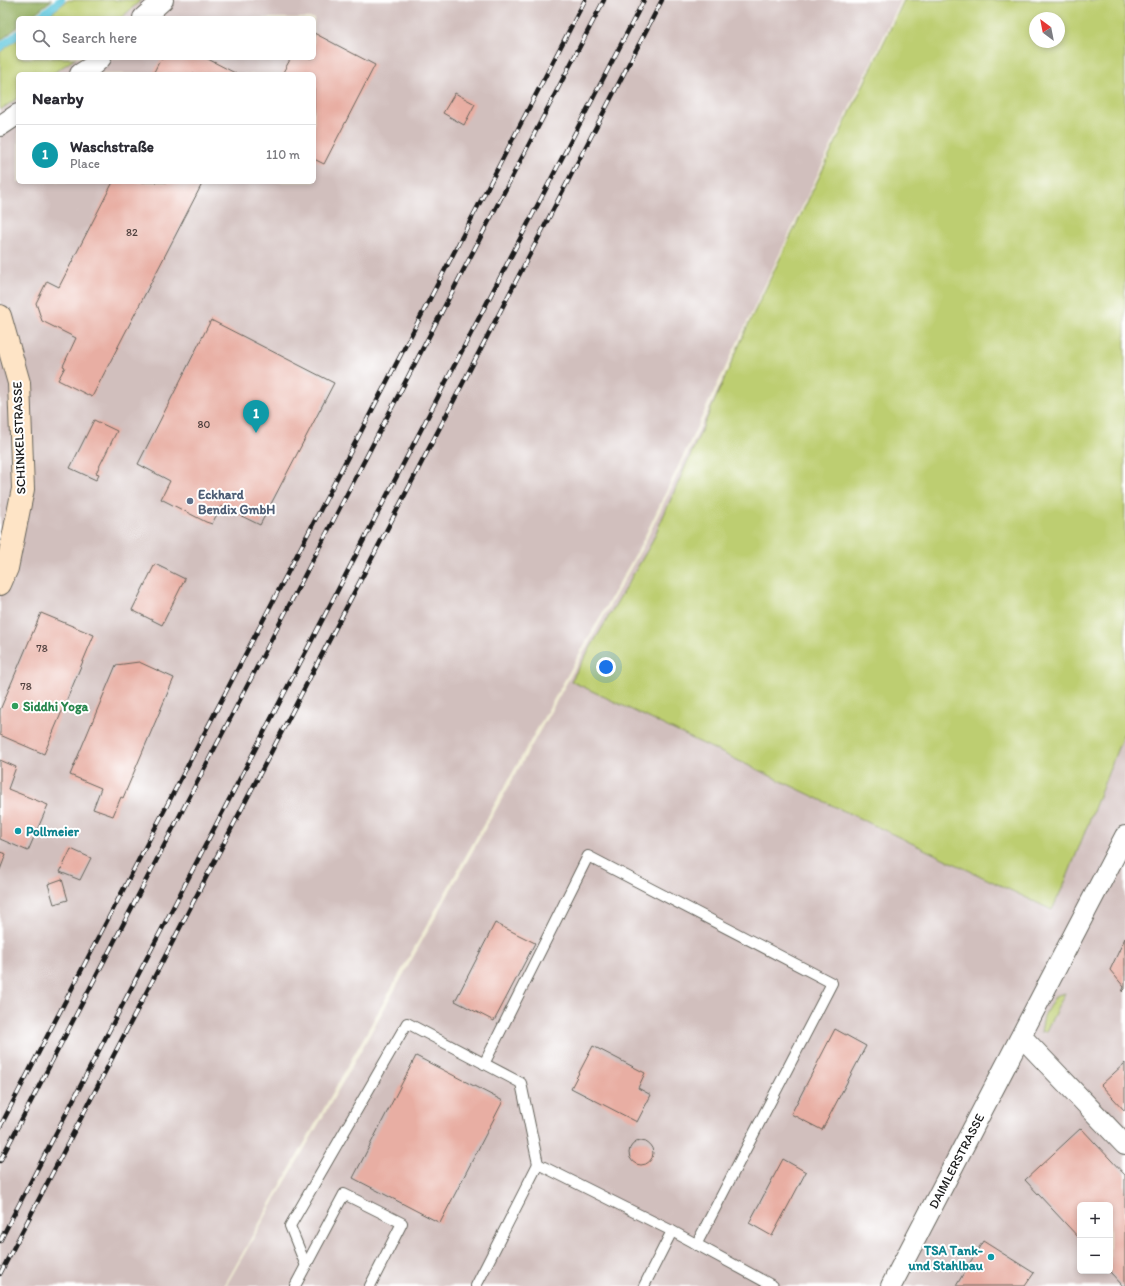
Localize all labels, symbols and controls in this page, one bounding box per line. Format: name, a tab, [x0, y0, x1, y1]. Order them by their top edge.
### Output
north arrow	[1029, 12, 1065, 48]
search box	[16, 16, 316, 60]
icon: search	[30, 27, 52, 49]
text: Search here	[62, 29, 137, 47]
text: Nearby	[32, 88, 84, 108]
text: Waschstraße	[70, 138, 154, 156]
text: 1	[42, 147, 48, 162]
text: 110 m	[266, 147, 300, 162]
text: Place	[70, 156, 100, 171]
house number: 82	[126, 226, 138, 239]
street label: SCHINKELSTRASSE	[10, 381, 28, 495]
pin: 1	[243, 400, 269, 433]
house number: 80	[198, 418, 211, 431]
place label: Eckhard Bendix GmbH	[198, 487, 275, 517]
marker: Eckhard Bendix GmbH	[185, 496, 195, 506]
house number: 78	[36, 642, 48, 655]
your location	[596, 657, 616, 677]
house number: 78	[20, 680, 32, 693]
place label: Siddhi Yoga	[23, 699, 89, 715]
marker: Siddhi Yoga	[10, 701, 20, 711]
place label: Pollmeier	[26, 824, 80, 839]
marker: Pollmeier	[13, 826, 23, 836]
street label: DAIMLERSTRASSE	[925, 1111, 987, 1211]
map controls	[1077, 1202, 1113, 1274]
button: +	[1077, 1202, 1113, 1238]
button: −	[1077, 1238, 1113, 1274]
place label: TSA Tank- und Stahlbau	[908, 1243, 984, 1273]
marker: TSA Tank- und Stahlbau	[986, 1252, 996, 1262]

